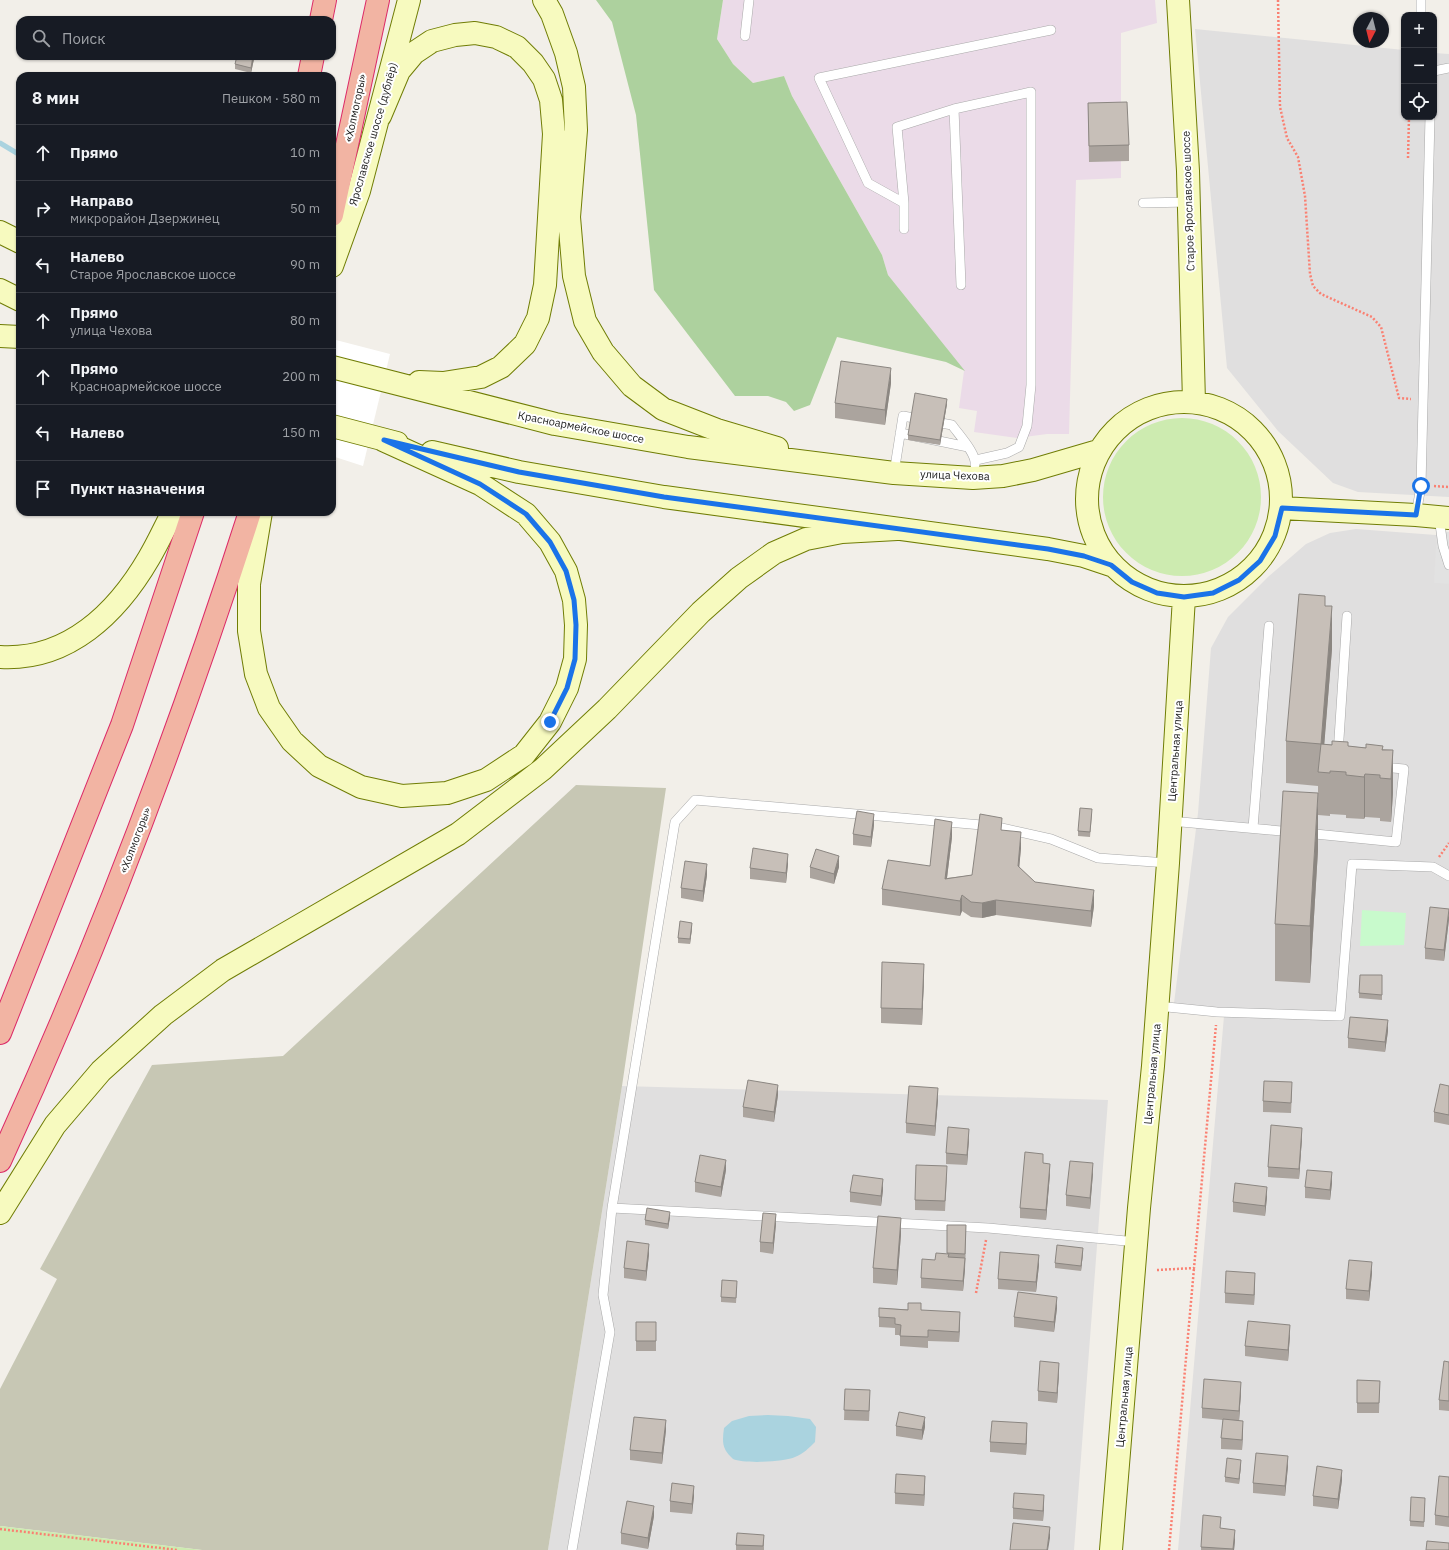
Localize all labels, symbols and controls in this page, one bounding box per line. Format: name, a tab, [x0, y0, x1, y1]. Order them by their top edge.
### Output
north arrow	[1353, 12, 1389, 48]
map controls	[1401, 12, 1437, 120]
button: +	[1401, 12, 1437, 48]
search box	[16, 16, 336, 60]
icon: search	[30, 27, 52, 49]
text: Поиск	[62, 29, 105, 48]
button: −	[1401, 48, 1437, 84]
street label: Ярославское шоссе (дублёр)	[346, 61, 400, 207]
street label: «Холмогоры»	[341, 72, 369, 143]
button: locate	[1401, 84, 1437, 120]
text: 8 мин	[32, 87, 79, 109]
text: Пешком · 580 m	[222, 90, 320, 107]
street label: Старое Ярославское шоссе	[1179, 131, 1197, 271]
icon: ahead	[32, 142, 54, 164]
text: Прямо	[70, 143, 118, 162]
text: 10 m	[290, 144, 320, 161]
text: Направо	[70, 191, 133, 210]
icon: right	[32, 198, 54, 220]
text: 50 m	[290, 200, 320, 217]
text: микрорайон Дзержинец	[70, 210, 219, 227]
text: Налево	[70, 247, 124, 266]
icon: left	[32, 254, 54, 276]
text: 90 m	[290, 256, 320, 273]
text: Старое Ярославское шоссе	[70, 266, 236, 283]
text: Прямо	[70, 303, 118, 322]
icon: ahead	[32, 310, 54, 332]
text: 80 m	[290, 312, 320, 329]
text: улица Чехова	[70, 322, 152, 339]
text: Прямо	[70, 359, 118, 378]
icon: ahead	[32, 366, 54, 388]
text: 200 m	[282, 368, 320, 385]
text: Красноармейское шоссе	[70, 378, 222, 395]
street label: Красноармейское шоссе	[517, 408, 645, 446]
icon: left	[32, 422, 54, 444]
text: Налево	[70, 423, 124, 442]
text: 150 m	[282, 424, 320, 441]
street label: улица Чехова	[920, 467, 990, 483]
route start	[1412, 477, 1430, 495]
icon: arrive	[32, 478, 54, 500]
text: Пункт назначения	[70, 479, 205, 498]
street label: Центральная улица	[1164, 700, 1186, 802]
route end	[541, 713, 559, 731]
street label: «Холмогоры»	[116, 805, 154, 875]
street label: Центральная улица	[1141, 1023, 1163, 1125]
street label: Центральная улица	[1113, 1346, 1135, 1448]

